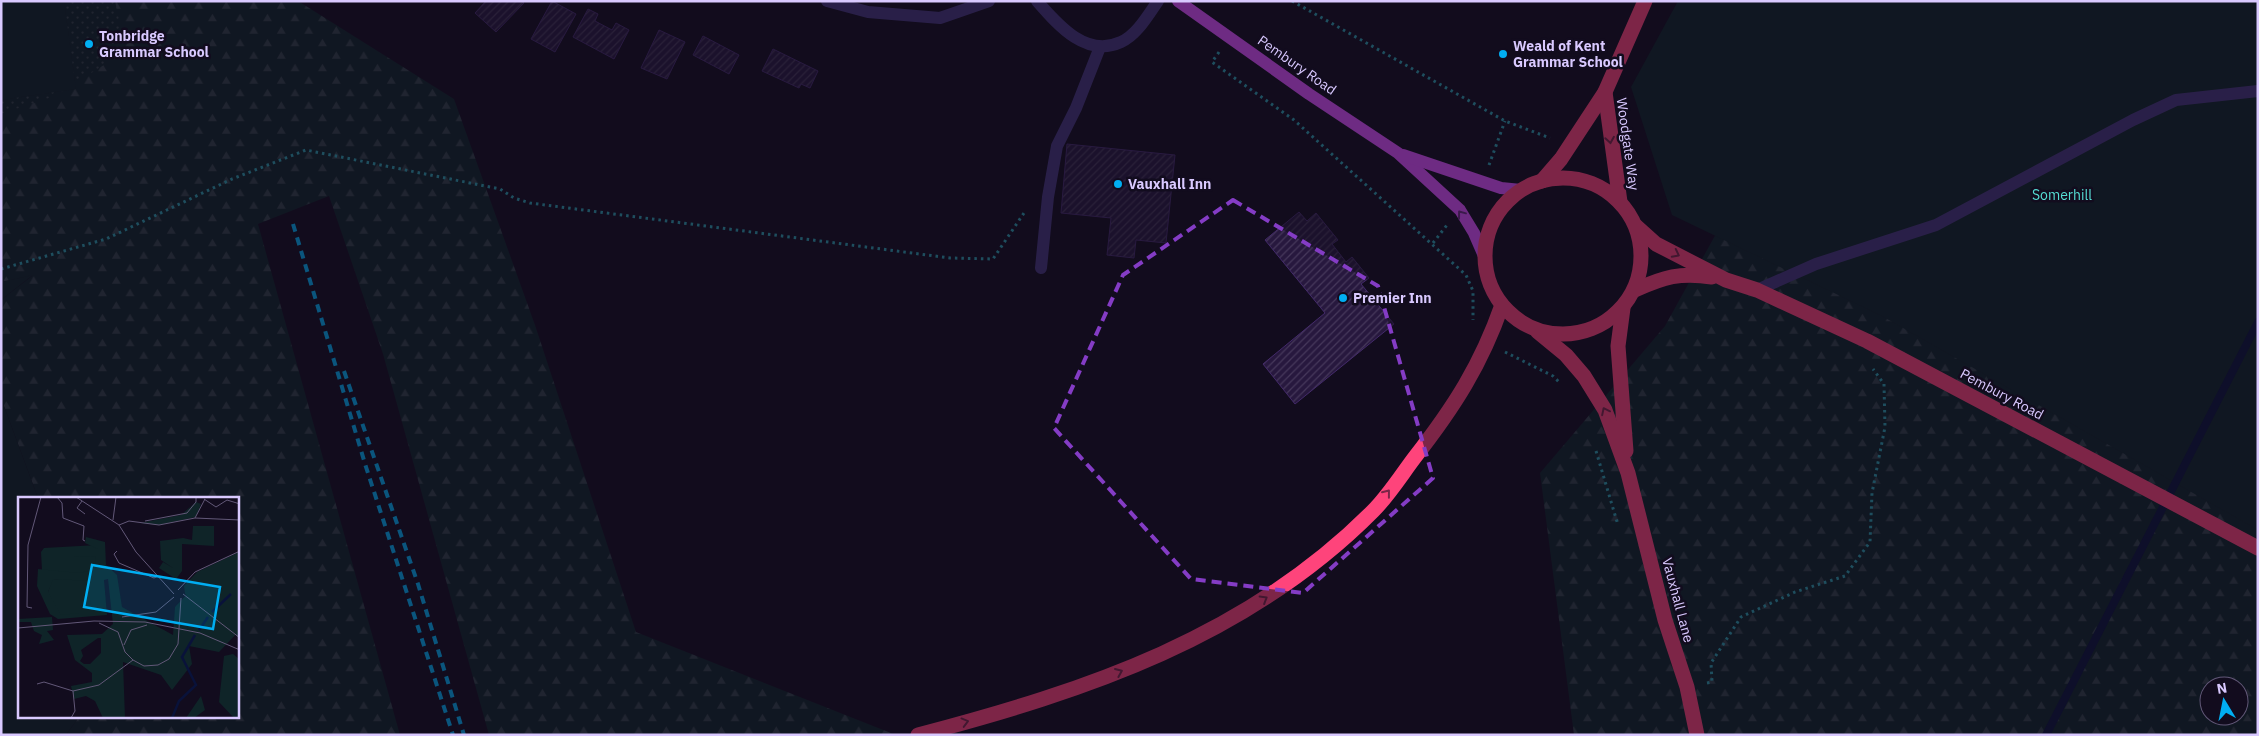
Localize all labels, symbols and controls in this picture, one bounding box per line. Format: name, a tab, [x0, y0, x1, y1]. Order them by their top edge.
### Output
place label: Tonbridge Grammar School	[99, 27, 209, 61]
street label: Pembury Road	[1254, 31, 1340, 99]
place label: Weald of Kent Grammar School	[1513, 37, 1623, 71]
marker: Tonbridge Grammar School	[83, 38, 95, 50]
marker: Weald of Kent Grammar School	[1497, 48, 1509, 60]
street label: Woodgate Way	[1613, 96, 1643, 192]
one-way arrow	[1604, 136, 1615, 144]
place label: Vauxhall Inn	[1128, 175, 1211, 193]
marker: Vauxhall Inn	[1112, 178, 1124, 190]
park label: Somerhill	[2032, 186, 2092, 204]
one-way arrow	[1458, 210, 1467, 220]
one-way arrow	[1671, 248, 1680, 258]
place label: Premier Inn	[1353, 289, 1432, 307]
marker: Premier Inn	[1337, 292, 1349, 304]
street label: Pembury Road	[1957, 364, 2047, 424]
one-way arrow	[1600, 407, 1611, 416]
one-way arrow	[1381, 489, 1390, 499]
inset map	[18, 497, 239, 718]
street label: Vauxhall Lane	[1658, 556, 1698, 645]
one-way arrow	[1259, 595, 1268, 605]
one-way arrow	[1114, 668, 1123, 678]
north arrow	[2199, 676, 2249, 726]
text: N	[2215, 678, 2228, 698]
one-way arrow	[961, 718, 969, 728]

